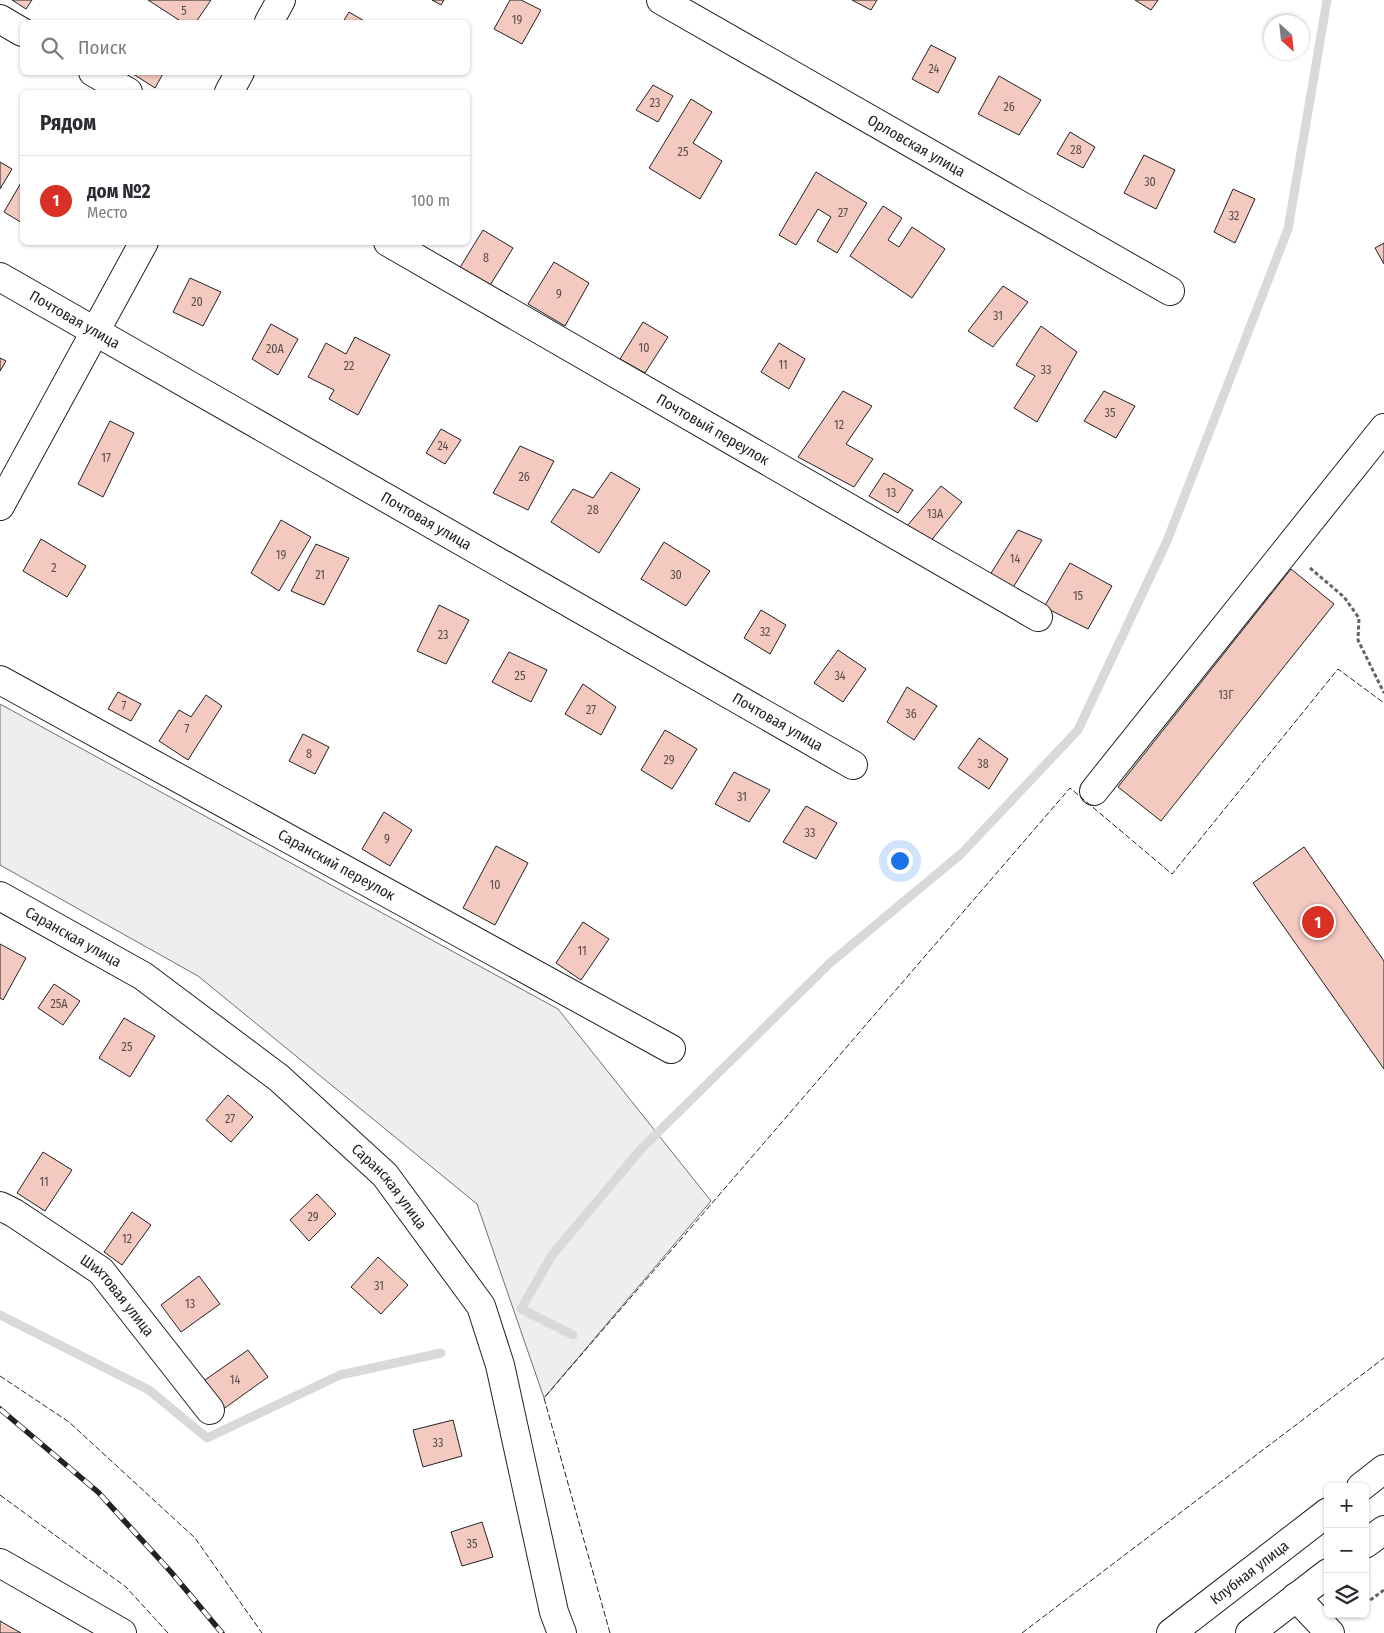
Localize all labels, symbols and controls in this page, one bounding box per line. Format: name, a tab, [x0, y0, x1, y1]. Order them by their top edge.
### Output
house number: 5	[181, 4, 187, 18]
house number: 19	[512, 13, 522, 27]
north arrow	[1264, 15, 1309, 60]
search box	[20, 20, 470, 75]
icon: search	[38, 34, 66, 62]
text: Поиск	[78, 36, 127, 59]
house number: 24	[929, 62, 940, 76]
house number: 23	[650, 96, 660, 110]
house number: 26	[1003, 100, 1015, 114]
text: Рядом	[40, 110, 96, 136]
street label: Орловская улица	[864, 111, 968, 181]
house number: 28	[1070, 143, 1082, 157]
house number: 25	[678, 145, 689, 159]
house number: 30	[1144, 175, 1156, 189]
text: дом №2	[87, 180, 151, 203]
text: 1	[53, 191, 59, 210]
text: 100 m	[411, 191, 450, 210]
text: Место	[87, 203, 128, 222]
house number: 27	[838, 206, 848, 220]
house number: 32	[1229, 209, 1239, 223]
house number: 8	[483, 251, 489, 265]
street label: Почтовая улица	[26, 287, 123, 353]
house number: 9	[556, 287, 562, 301]
house number: 20	[191, 295, 203, 309]
house number: 31	[993, 309, 1003, 323]
house number: 10	[639, 341, 649, 355]
house number: 20А	[266, 342, 285, 356]
house number: 11	[778, 358, 788, 372]
house number: 22	[344, 359, 354, 373]
house number: 33	[1041, 363, 1051, 377]
street label: Почтовый переулок	[653, 390, 772, 469]
house number: 35	[1105, 406, 1116, 420]
house number: 12	[834, 418, 844, 432]
house number: 24	[438, 439, 449, 453]
house number: 17	[101, 451, 111, 465]
house number: 26	[518, 470, 530, 484]
house number: 13	[886, 486, 896, 500]
street label: Почтовая улица	[378, 488, 475, 554]
house number: 28	[587, 503, 599, 517]
house number: 13А	[927, 507, 944, 521]
house number: 19	[276, 548, 286, 562]
house number: 14	[1010, 552, 1020, 566]
house number: 2	[51, 561, 57, 575]
house number: 21	[315, 568, 325, 582]
house number: 30	[670, 568, 682, 582]
house number: 15	[1073, 589, 1084, 603]
house number: 32	[760, 625, 770, 639]
house number: 23	[438, 628, 448, 642]
house number: 25	[515, 669, 526, 683]
house number: 34	[834, 669, 846, 683]
house number: 13Г	[1218, 688, 1234, 702]
street label: Почтовая улица	[729, 689, 826, 755]
house number: 7	[122, 699, 127, 713]
house number: 27	[586, 703, 596, 717]
house number: 36	[905, 707, 917, 721]
house number: 7	[185, 722, 190, 736]
house number: 8	[306, 747, 312, 761]
house number: 29	[663, 753, 675, 767]
house number: 38	[977, 757, 989, 771]
house number: 31	[737, 790, 747, 804]
street label: Саранский переулок	[275, 826, 398, 905]
house number: 33	[805, 826, 815, 840]
house number: 9	[384, 832, 390, 846]
your location	[887, 848, 913, 874]
house number: 10	[490, 878, 500, 892]
street label: Саранская улица	[22, 903, 125, 971]
pin: 1	[1302, 903, 1334, 941]
house number: 11	[577, 944, 587, 958]
house number: 25А	[50, 997, 68, 1011]
house number: 25	[122, 1040, 133, 1054]
house number: 27	[225, 1112, 235, 1126]
street label: Саранская улица	[348, 1140, 431, 1233]
house number: 11	[39, 1175, 49, 1189]
house number: 29	[307, 1210, 319, 1224]
house number: 12	[122, 1232, 132, 1246]
street label: Шихтовая улица	[77, 1251, 158, 1340]
house number: 31	[374, 1279, 384, 1293]
house number: 13	[185, 1297, 195, 1311]
house number: 14	[230, 1373, 240, 1387]
house number: 33	[433, 1436, 443, 1450]
map controls	[1324, 1483, 1369, 1618]
button: +	[1324, 1483, 1369, 1528]
button: −	[1324, 1528, 1369, 1573]
house number: 35	[467, 1537, 478, 1551]
street label: Клубная улица	[1207, 1537, 1292, 1608]
button: layers	[1324, 1573, 1369, 1618]

